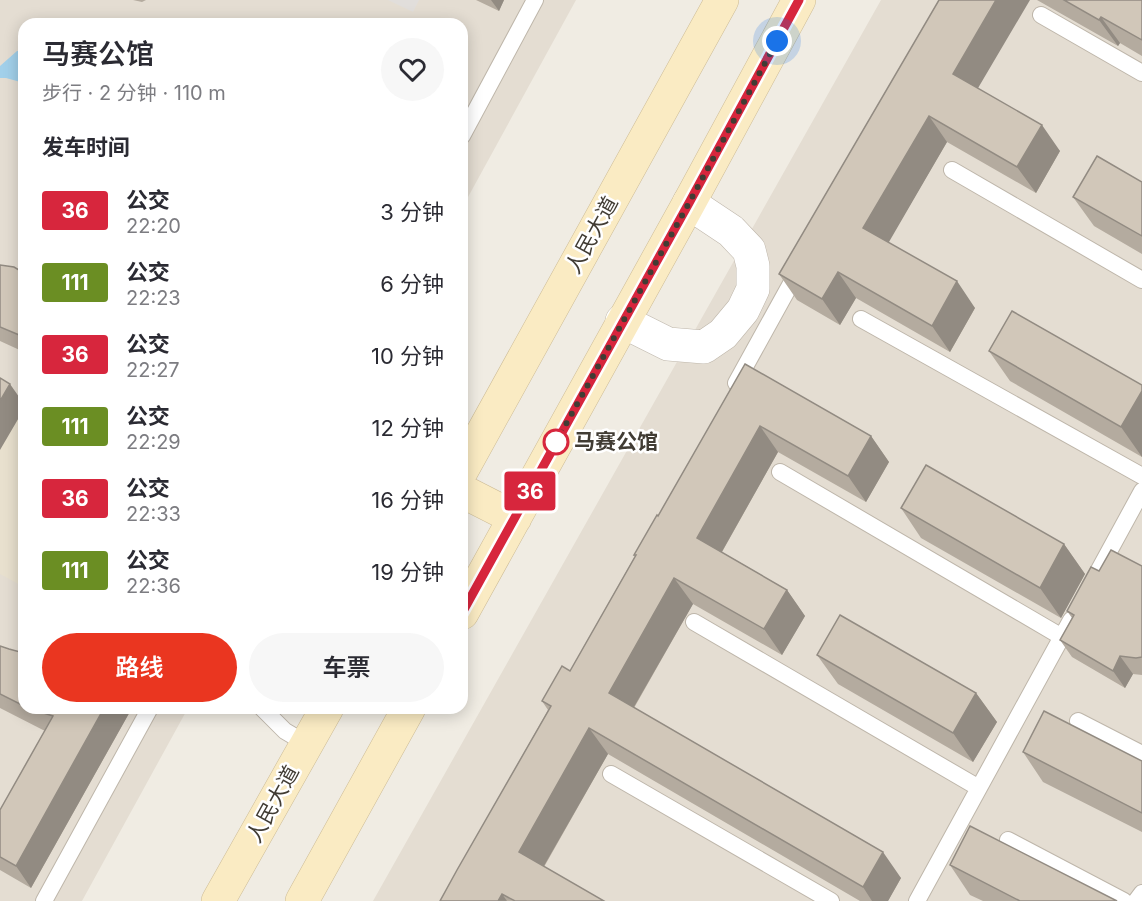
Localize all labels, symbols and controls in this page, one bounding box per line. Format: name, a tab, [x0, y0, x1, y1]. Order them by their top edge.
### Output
your location	[762, 26, 792, 56]
text: 马赛公馆	[42, 37, 154, 71]
button: heart	[381, 38, 444, 101]
text: 步行 · 2 分钟 · 110 m	[42, 81, 226, 105]
text: 发车时间	[42, 134, 130, 160]
text: 公交	[126, 187, 170, 213]
street label: 人民大道	[560, 192, 623, 278]
text: 36	[61, 198, 89, 223]
text: 3 分钟	[380, 199, 444, 225]
text: 22:20	[126, 214, 181, 238]
text: 公交	[126, 259, 170, 285]
text: 111	[61, 270, 89, 295]
text: 6 分钟	[380, 271, 444, 297]
text: 22:23	[126, 286, 181, 310]
text: 公交	[126, 331, 170, 357]
text: 36	[61, 342, 89, 367]
text: 10 分钟	[371, 343, 444, 369]
text: 22:27	[126, 358, 180, 382]
text: 公交	[126, 403, 170, 429]
text: 111	[61, 414, 89, 439]
text: 12 分钟	[371, 415, 444, 441]
marker: 马赛公馆	[543, 429, 569, 455]
place label: 马赛公馆	[574, 429, 658, 454]
text: 22:29	[126, 430, 181, 454]
line badge: 36	[503, 472, 557, 510]
text: 公交	[126, 475, 170, 501]
text: 36	[516, 479, 544, 504]
text: 36	[61, 486, 89, 511]
text: 16 分钟	[371, 487, 444, 513]
text: 22:33	[126, 502, 181, 526]
text: 公交	[126, 547, 170, 573]
text: 111	[61, 558, 89, 583]
text: 19 分钟	[371, 559, 444, 585]
text: 22:36	[126, 574, 181, 598]
button: 路线	[42, 633, 237, 702]
button: 车票	[249, 633, 444, 702]
street label: 人民大道	[241, 761, 304, 847]

